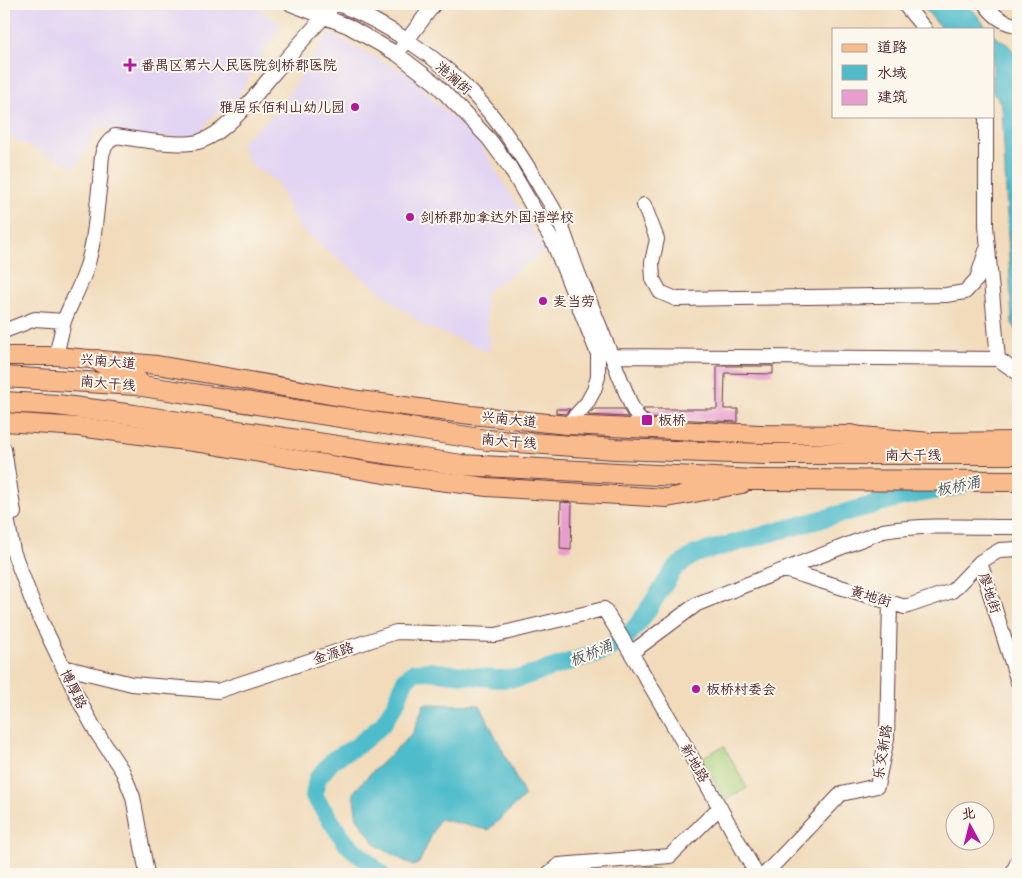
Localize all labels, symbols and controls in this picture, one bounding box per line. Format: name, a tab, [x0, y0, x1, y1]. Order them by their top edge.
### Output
legend	[832, 28, 994, 118]
text: 道路	[877, 38, 907, 57]
place label: 番禺区第六人民医院剑桥郡医院	[141, 57, 337, 74]
marker: 番禺区第六人民医院剑桥郡医院	[123, 58, 137, 72]
street label: 滟澜街	[432, 58, 475, 99]
text: 水域	[877, 64, 907, 83]
text: 建筑	[877, 88, 907, 107]
place label: 雅居乐佰利山幼儿园	[219, 99, 345, 116]
marker: 雅居乐佰利山幼儿园	[349, 101, 361, 113]
place label: 剑桥郡加拿达外国语学校	[420, 209, 574, 226]
marker: 剑桥郡加拿达外国语学校	[404, 211, 416, 223]
place label: 麦当劳	[553, 293, 595, 310]
marker: 麦当劳	[537, 295, 549, 307]
street label: 兴南大道	[79, 351, 137, 372]
street label: 南大干线	[79, 373, 137, 394]
street label: 兴南大道	[480, 408, 538, 431]
place label: 板桥	[658, 412, 686, 429]
marker: 板桥	[640, 413, 654, 427]
street label: 南大干线	[480, 431, 538, 452]
street label: 南大干线	[885, 447, 941, 464]
water label: 板桥涌	[934, 472, 983, 500]
street label: 廖地街	[975, 571, 1004, 616]
street label: 黄地街	[848, 582, 893, 611]
water label: 板桥涌	[567, 636, 617, 671]
street label: 金源路	[311, 639, 356, 668]
street label: 博厚路	[57, 667, 90, 712]
place label: 板桥村委会	[706, 681, 776, 698]
marker: 板桥村委会	[690, 683, 702, 695]
street label: 乐交新路	[870, 723, 895, 781]
street label: 新地路	[677, 741, 712, 786]
north arrow	[944, 800, 994, 850]
text: 北	[960, 804, 976, 823]

